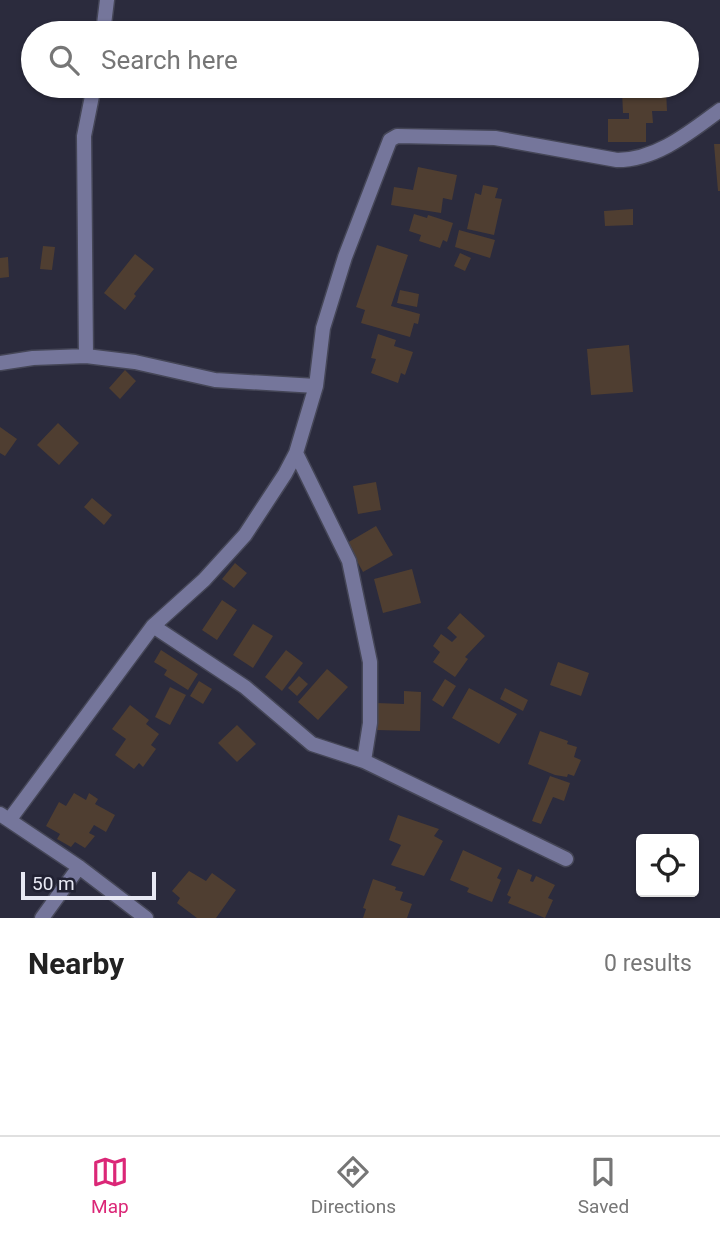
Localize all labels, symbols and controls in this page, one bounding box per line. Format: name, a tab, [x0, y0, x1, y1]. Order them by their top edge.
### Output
search box	[21, 21, 699, 98]
icon: search	[45, 41, 83, 79]
text: Search here	[101, 45, 238, 75]
map controls	[636, 834, 699, 897]
button: locate	[636, 834, 699, 897]
scale bar	[21, 869, 156, 901]
text: 50 m	[32, 872, 75, 895]
text: Nearby	[28, 946, 124, 981]
text: 0 results	[604, 950, 692, 977]
tab: Map	[91, 1153, 129, 1218]
tab: Directions	[311, 1153, 396, 1218]
tab: Saved	[578, 1153, 629, 1218]

